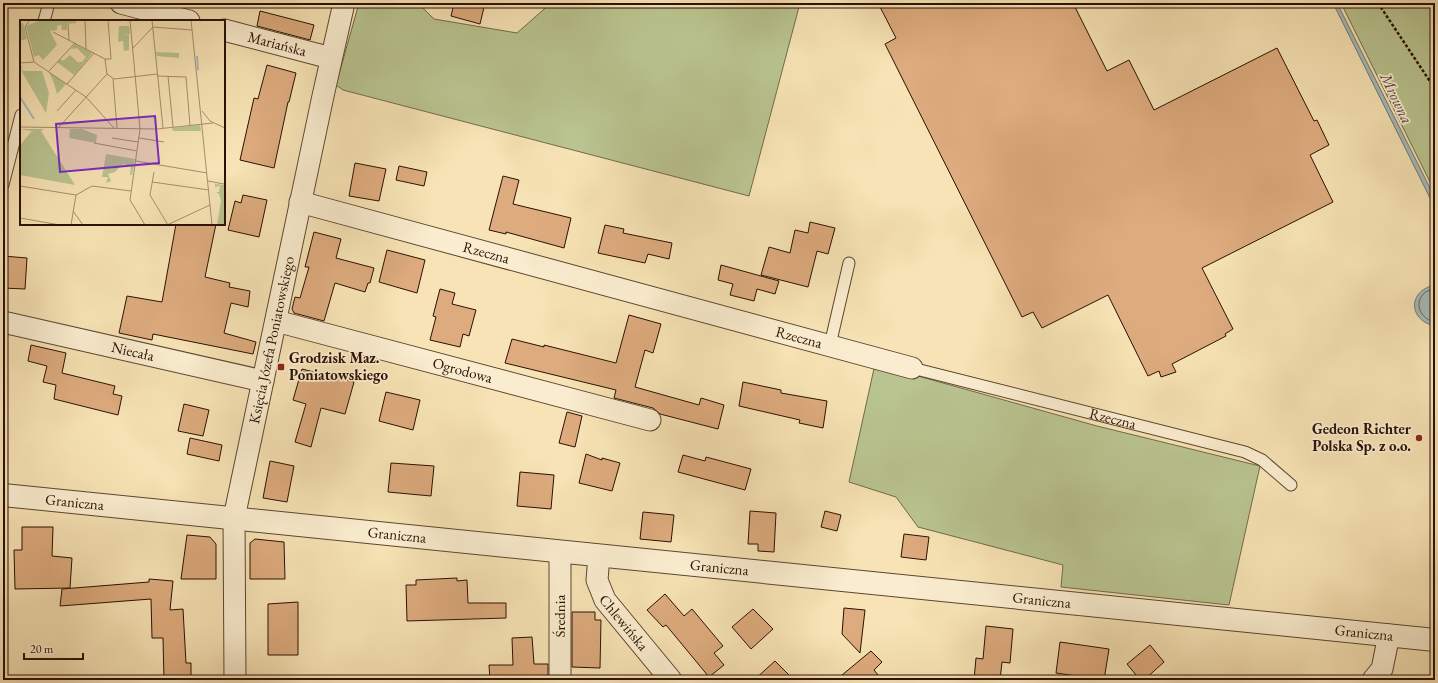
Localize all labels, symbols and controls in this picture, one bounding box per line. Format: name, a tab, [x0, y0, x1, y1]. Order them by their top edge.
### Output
inset map	[20, 20, 225, 225]
street label: Mariańska	[246, 27, 309, 60]
water label: Mrowna	[1375, 68, 1418, 127]
street label: Rzeczna	[461, 237, 512, 267]
street label: Księcia Józefa Poniatowskiego	[244, 254, 298, 425]
street label: Rzeczna	[774, 321, 824, 352]
street label: Niecała	[110, 337, 156, 365]
place label: Grodzisk Maz. Poniatowskiego	[289, 348, 388, 384]
street label: Ogrodowa	[431, 353, 495, 387]
marker: Grodzisk Maz. Poniatowskiego	[276, 362, 286, 372]
street label: Rzeczna	[1088, 403, 1138, 433]
place label: Gedeon Richter Polska Sp. z o.o.	[1312, 419, 1412, 455]
marker: Gedeon Richter Polska Sp. z o.o.	[1414, 433, 1424, 443]
street label: Graniczna	[44, 489, 105, 514]
street label: Graniczna	[367, 522, 427, 547]
street label: Graniczna	[689, 555, 750, 579]
street label: Graniczna	[1011, 587, 1072, 612]
street label: Chlewińska	[595, 590, 653, 654]
street label: Średnia	[550, 595, 569, 637]
street label: Graniczna	[1334, 620, 1394, 645]
scale bar	[24, 635, 83, 661]
text: 20 m	[30, 641, 54, 657]

